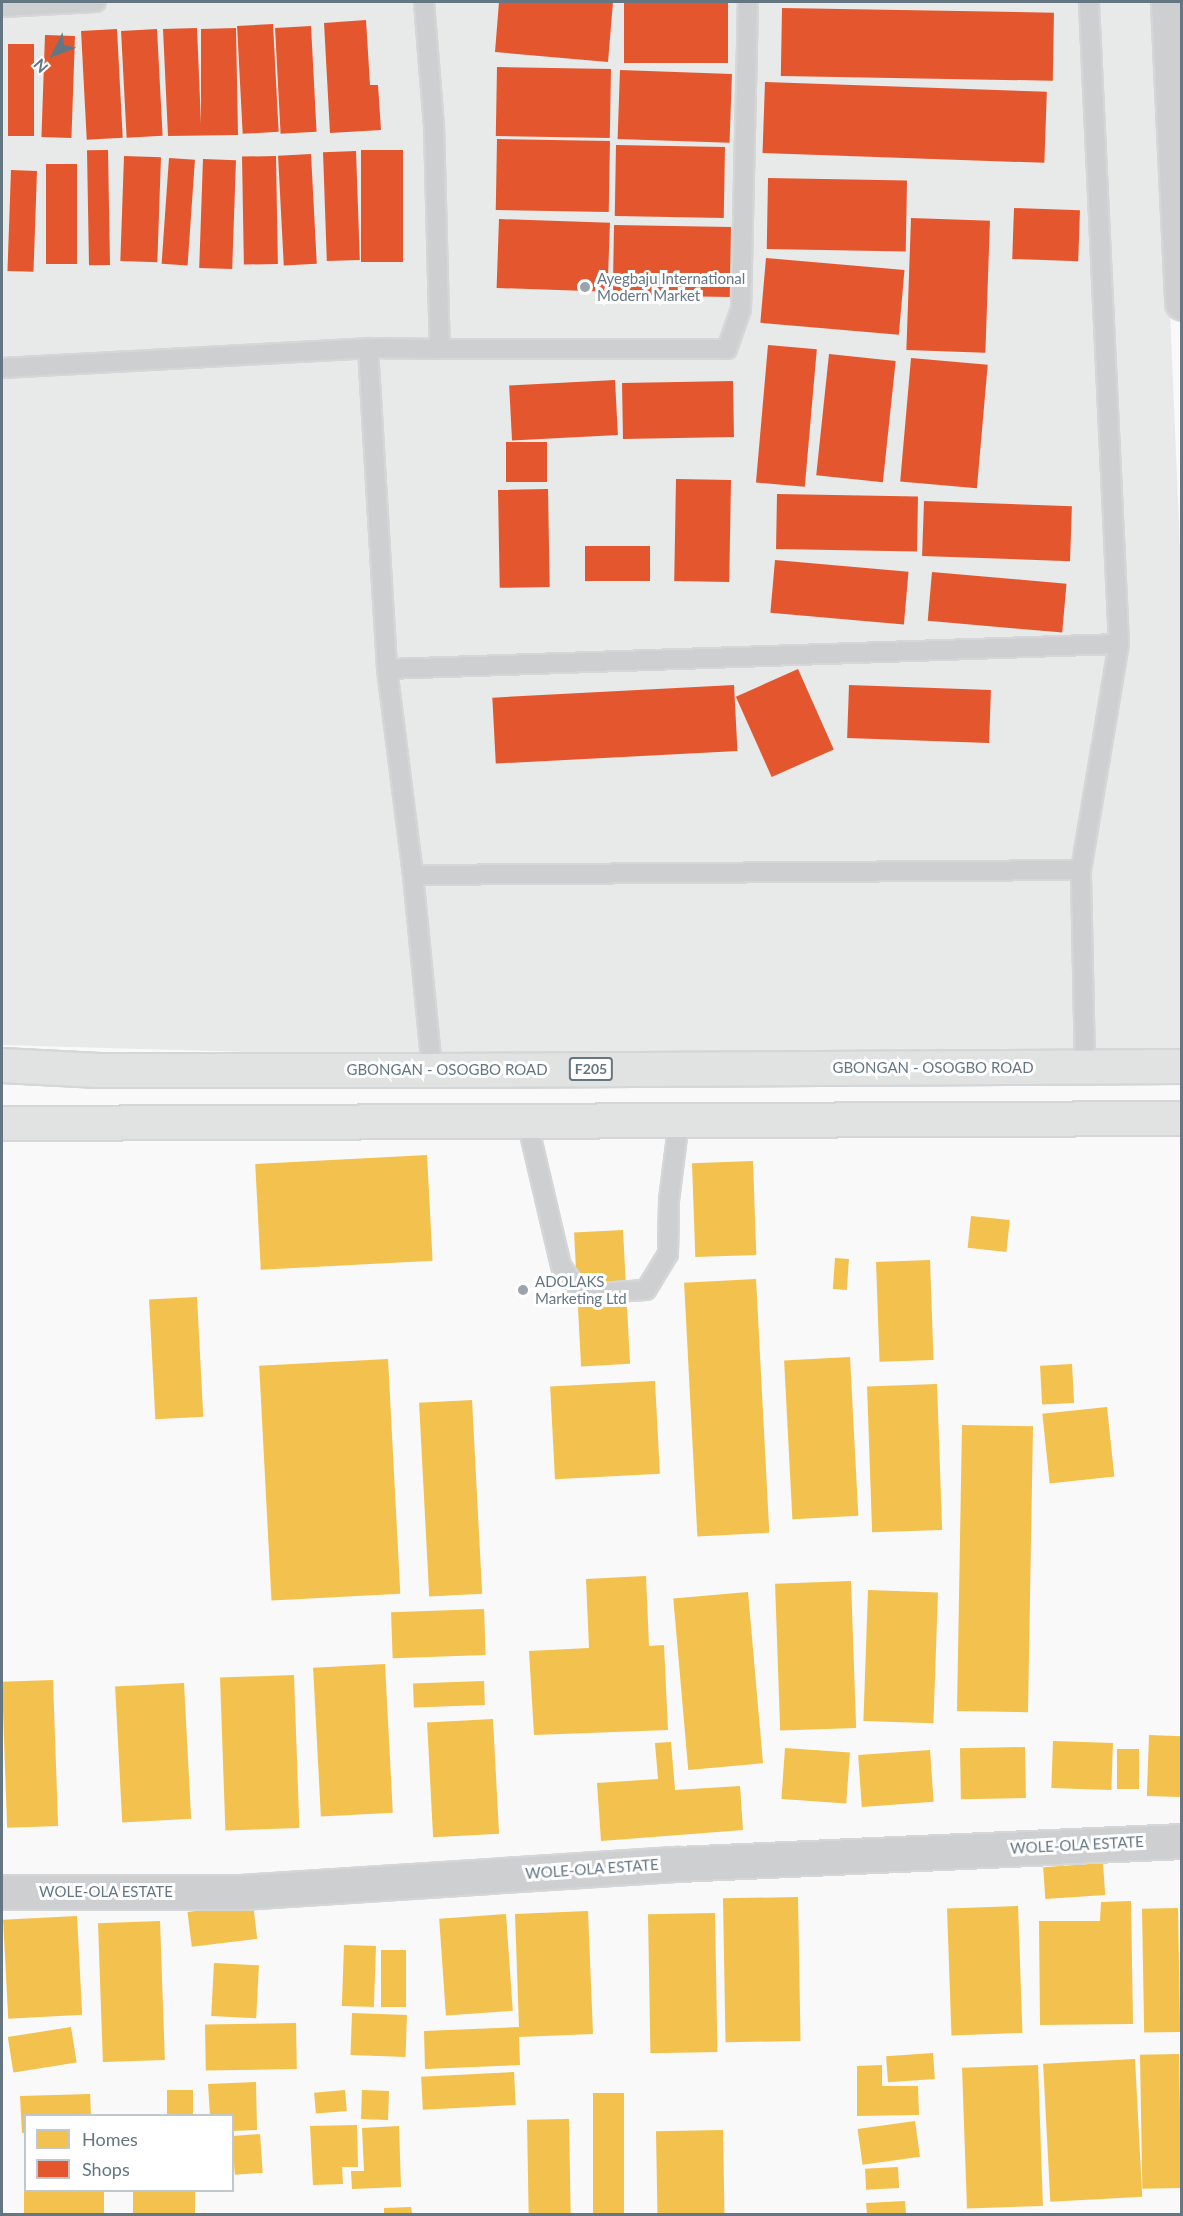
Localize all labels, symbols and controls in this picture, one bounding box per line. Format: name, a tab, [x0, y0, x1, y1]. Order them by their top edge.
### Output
north arrow	[24, 24, 84, 84]
text: N	[29, 55, 51, 77]
place label: Ayegbaju International Modern Market	[597, 269, 745, 304]
marker: Ayegbaju International Modern Market	[578, 280, 592, 294]
road number: F205	[568, 1058, 614, 1080]
street label: GBONGAN - OSOGBO ROAD	[832, 1059, 1034, 1077]
street label: GBONGAN - OSOGBO ROAD	[346, 1061, 548, 1079]
place label: ADOLAKS Marketing Ltd	[535, 1272, 627, 1307]
marker: ADOLAKS Marketing Ltd	[516, 1283, 530, 1297]
street label: WOLE-OLA ESTATE	[1009, 1832, 1145, 1858]
street label: WOLE-OLA ESTATE	[524, 1855, 660, 1883]
street label: WOLE-OLA ESTATE	[39, 1883, 173, 1901]
legend	[24, 2114, 234, 2192]
text: Homes	[82, 2128, 138, 2150]
text: Shops	[82, 2158, 130, 2180]

